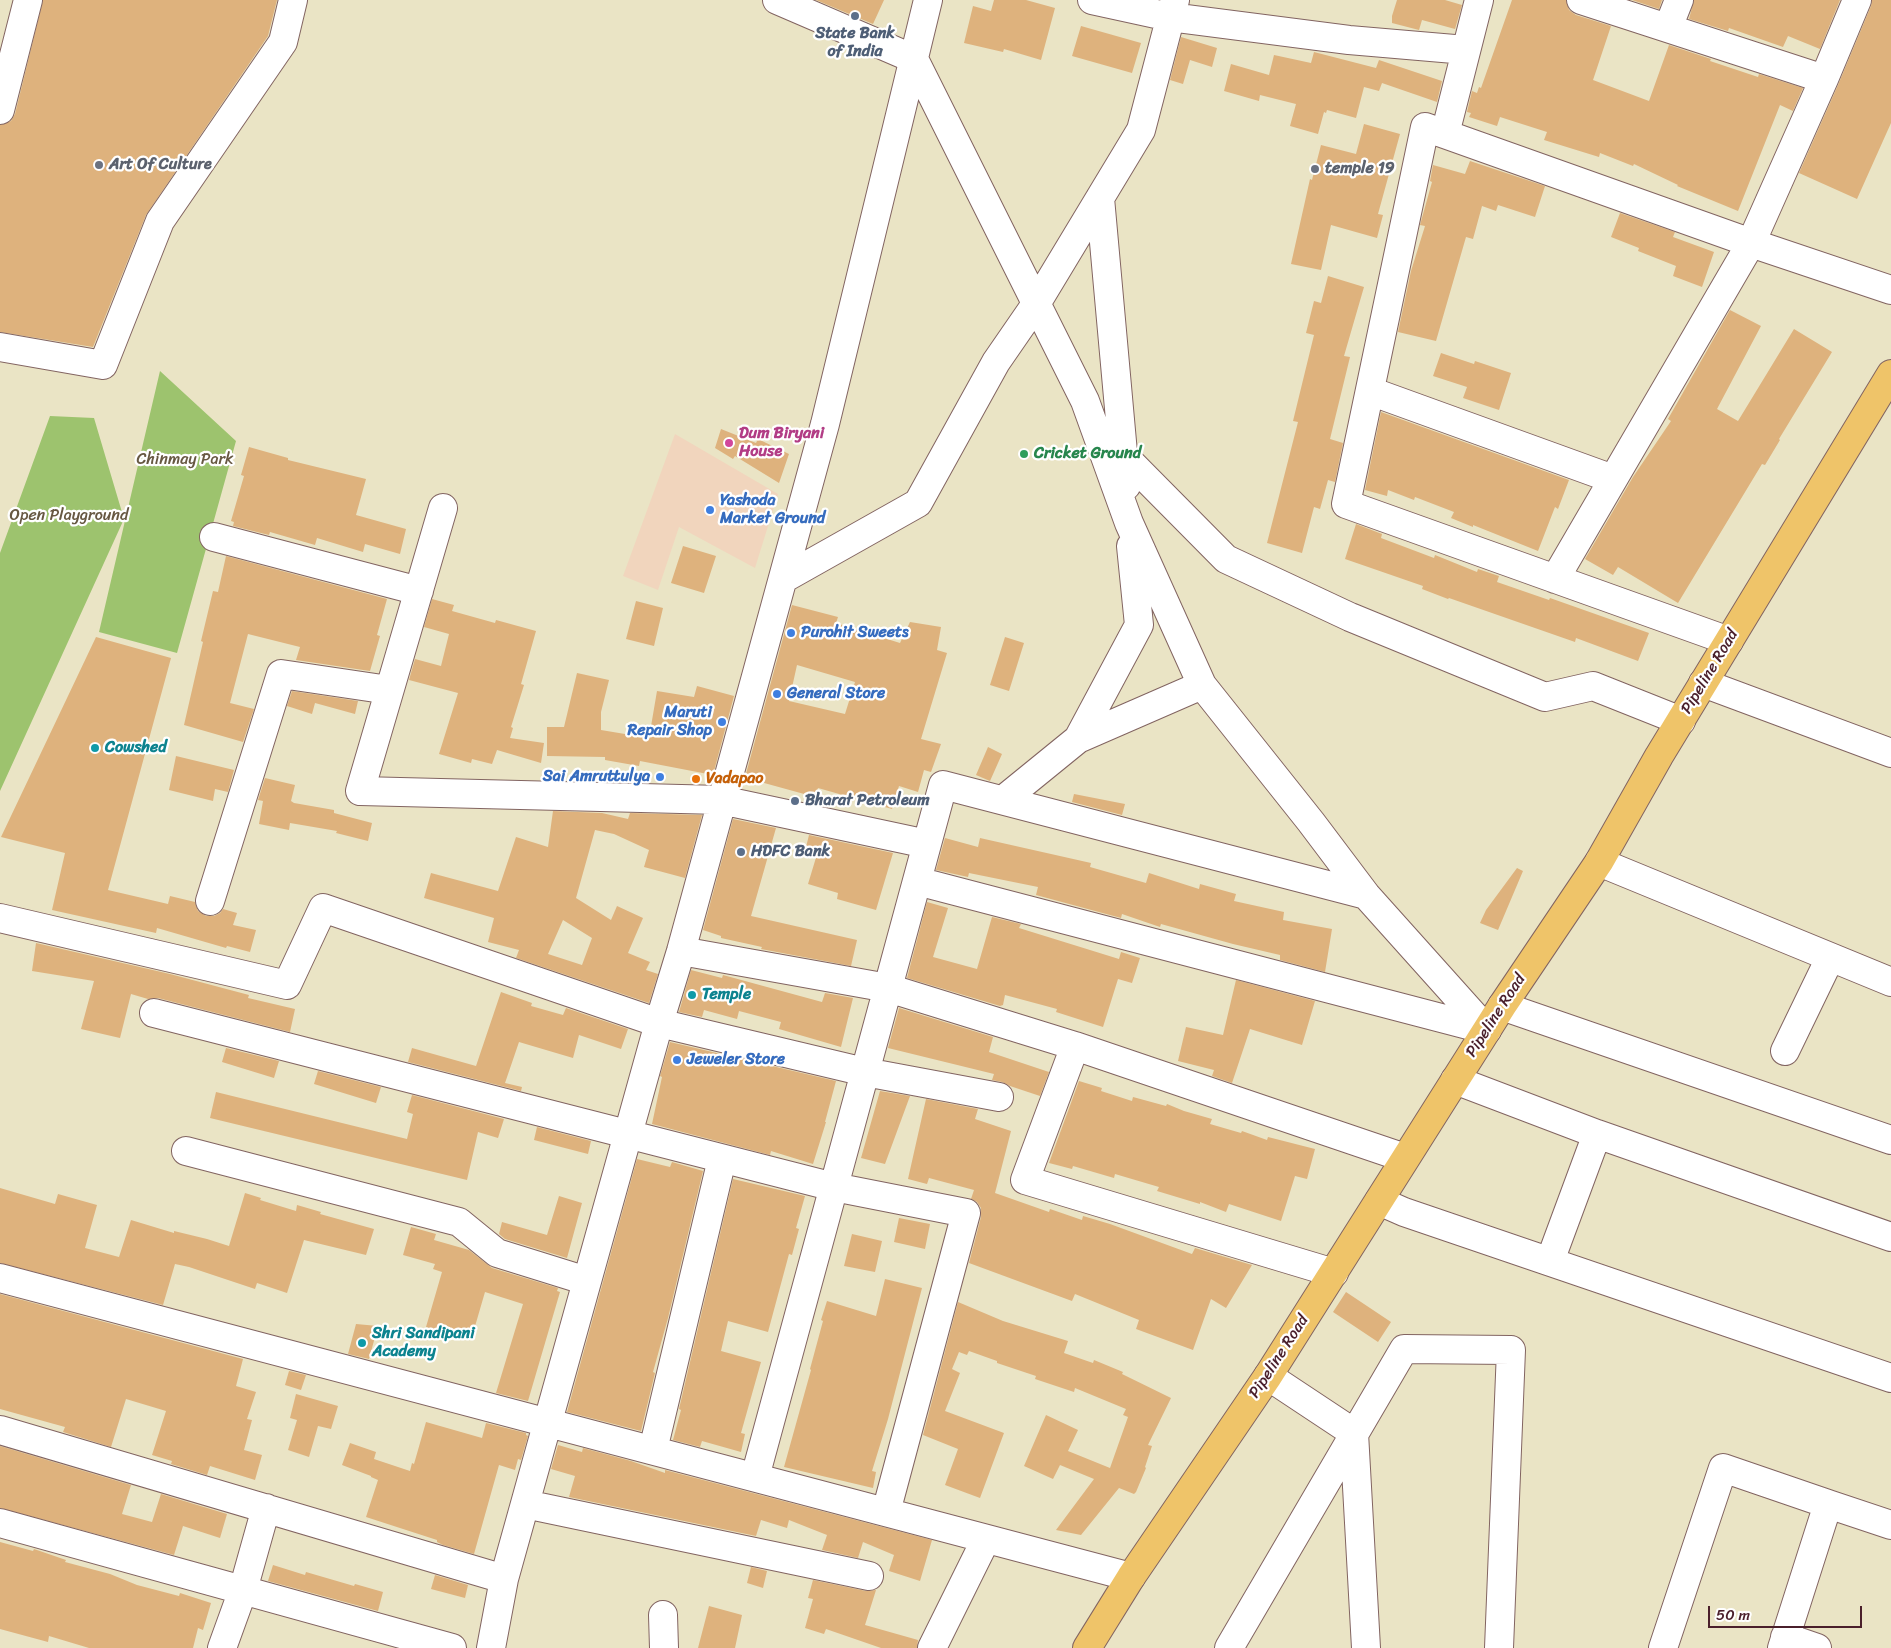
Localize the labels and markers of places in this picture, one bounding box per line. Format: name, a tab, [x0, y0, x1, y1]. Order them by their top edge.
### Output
marker: State Bank of India	[849, 10, 861, 22]
place label: State Bank of India	[815, 24, 895, 62]
place label: Art Of Culture	[109, 155, 212, 175]
marker: Art Of Culture	[93, 159, 105, 171]
place label: temple 19	[1325, 159, 1395, 179]
marker: temple 19	[1309, 163, 1321, 175]
place label: Dum Biryani House	[739, 424, 824, 462]
marker: Dum Biryani House	[723, 437, 735, 449]
place label: Cricket Ground	[1034, 444, 1141, 464]
marker: Cricket Ground	[1018, 448, 1030, 460]
place label: Yashoda Market Ground	[720, 491, 825, 529]
marker: Yashoda Market Ground	[704, 504, 716, 516]
place label: Purohit Sweets	[801, 623, 908, 643]
marker: Purohit Sweets	[785, 627, 797, 639]
place label: General Store	[787, 684, 885, 704]
marker: General Store	[771, 688, 783, 700]
place label: Maruti Repair Shop	[627, 703, 712, 741]
marker: Maruti Repair Shop	[716, 716, 728, 728]
place label: Cowshed	[105, 738, 167, 758]
marker: Cowshed	[89, 742, 101, 754]
place label: Sai Amruttulya	[543, 767, 650, 787]
place label: Vadapao	[706, 769, 763, 789]
marker: Sai Amruttulya	[654, 771, 666, 783]
marker: Vadapao	[690, 773, 702, 785]
place label: Bharat Petroleum	[805, 791, 929, 811]
marker: Bharat Petroleum	[789, 795, 801, 807]
place label: HDFC Bank	[751, 842, 830, 862]
marker: HDFC Bank	[735, 846, 747, 858]
place label: Temple	[702, 985, 751, 1005]
marker: Temple	[686, 989, 698, 1001]
place label: Jeweler Store	[687, 1050, 785, 1070]
marker: Jeweler Store	[671, 1054, 683, 1066]
place label: Shri Sandipani Academy	[372, 1324, 475, 1362]
marker: Shri Sandipani Academy	[356, 1337, 368, 1349]

